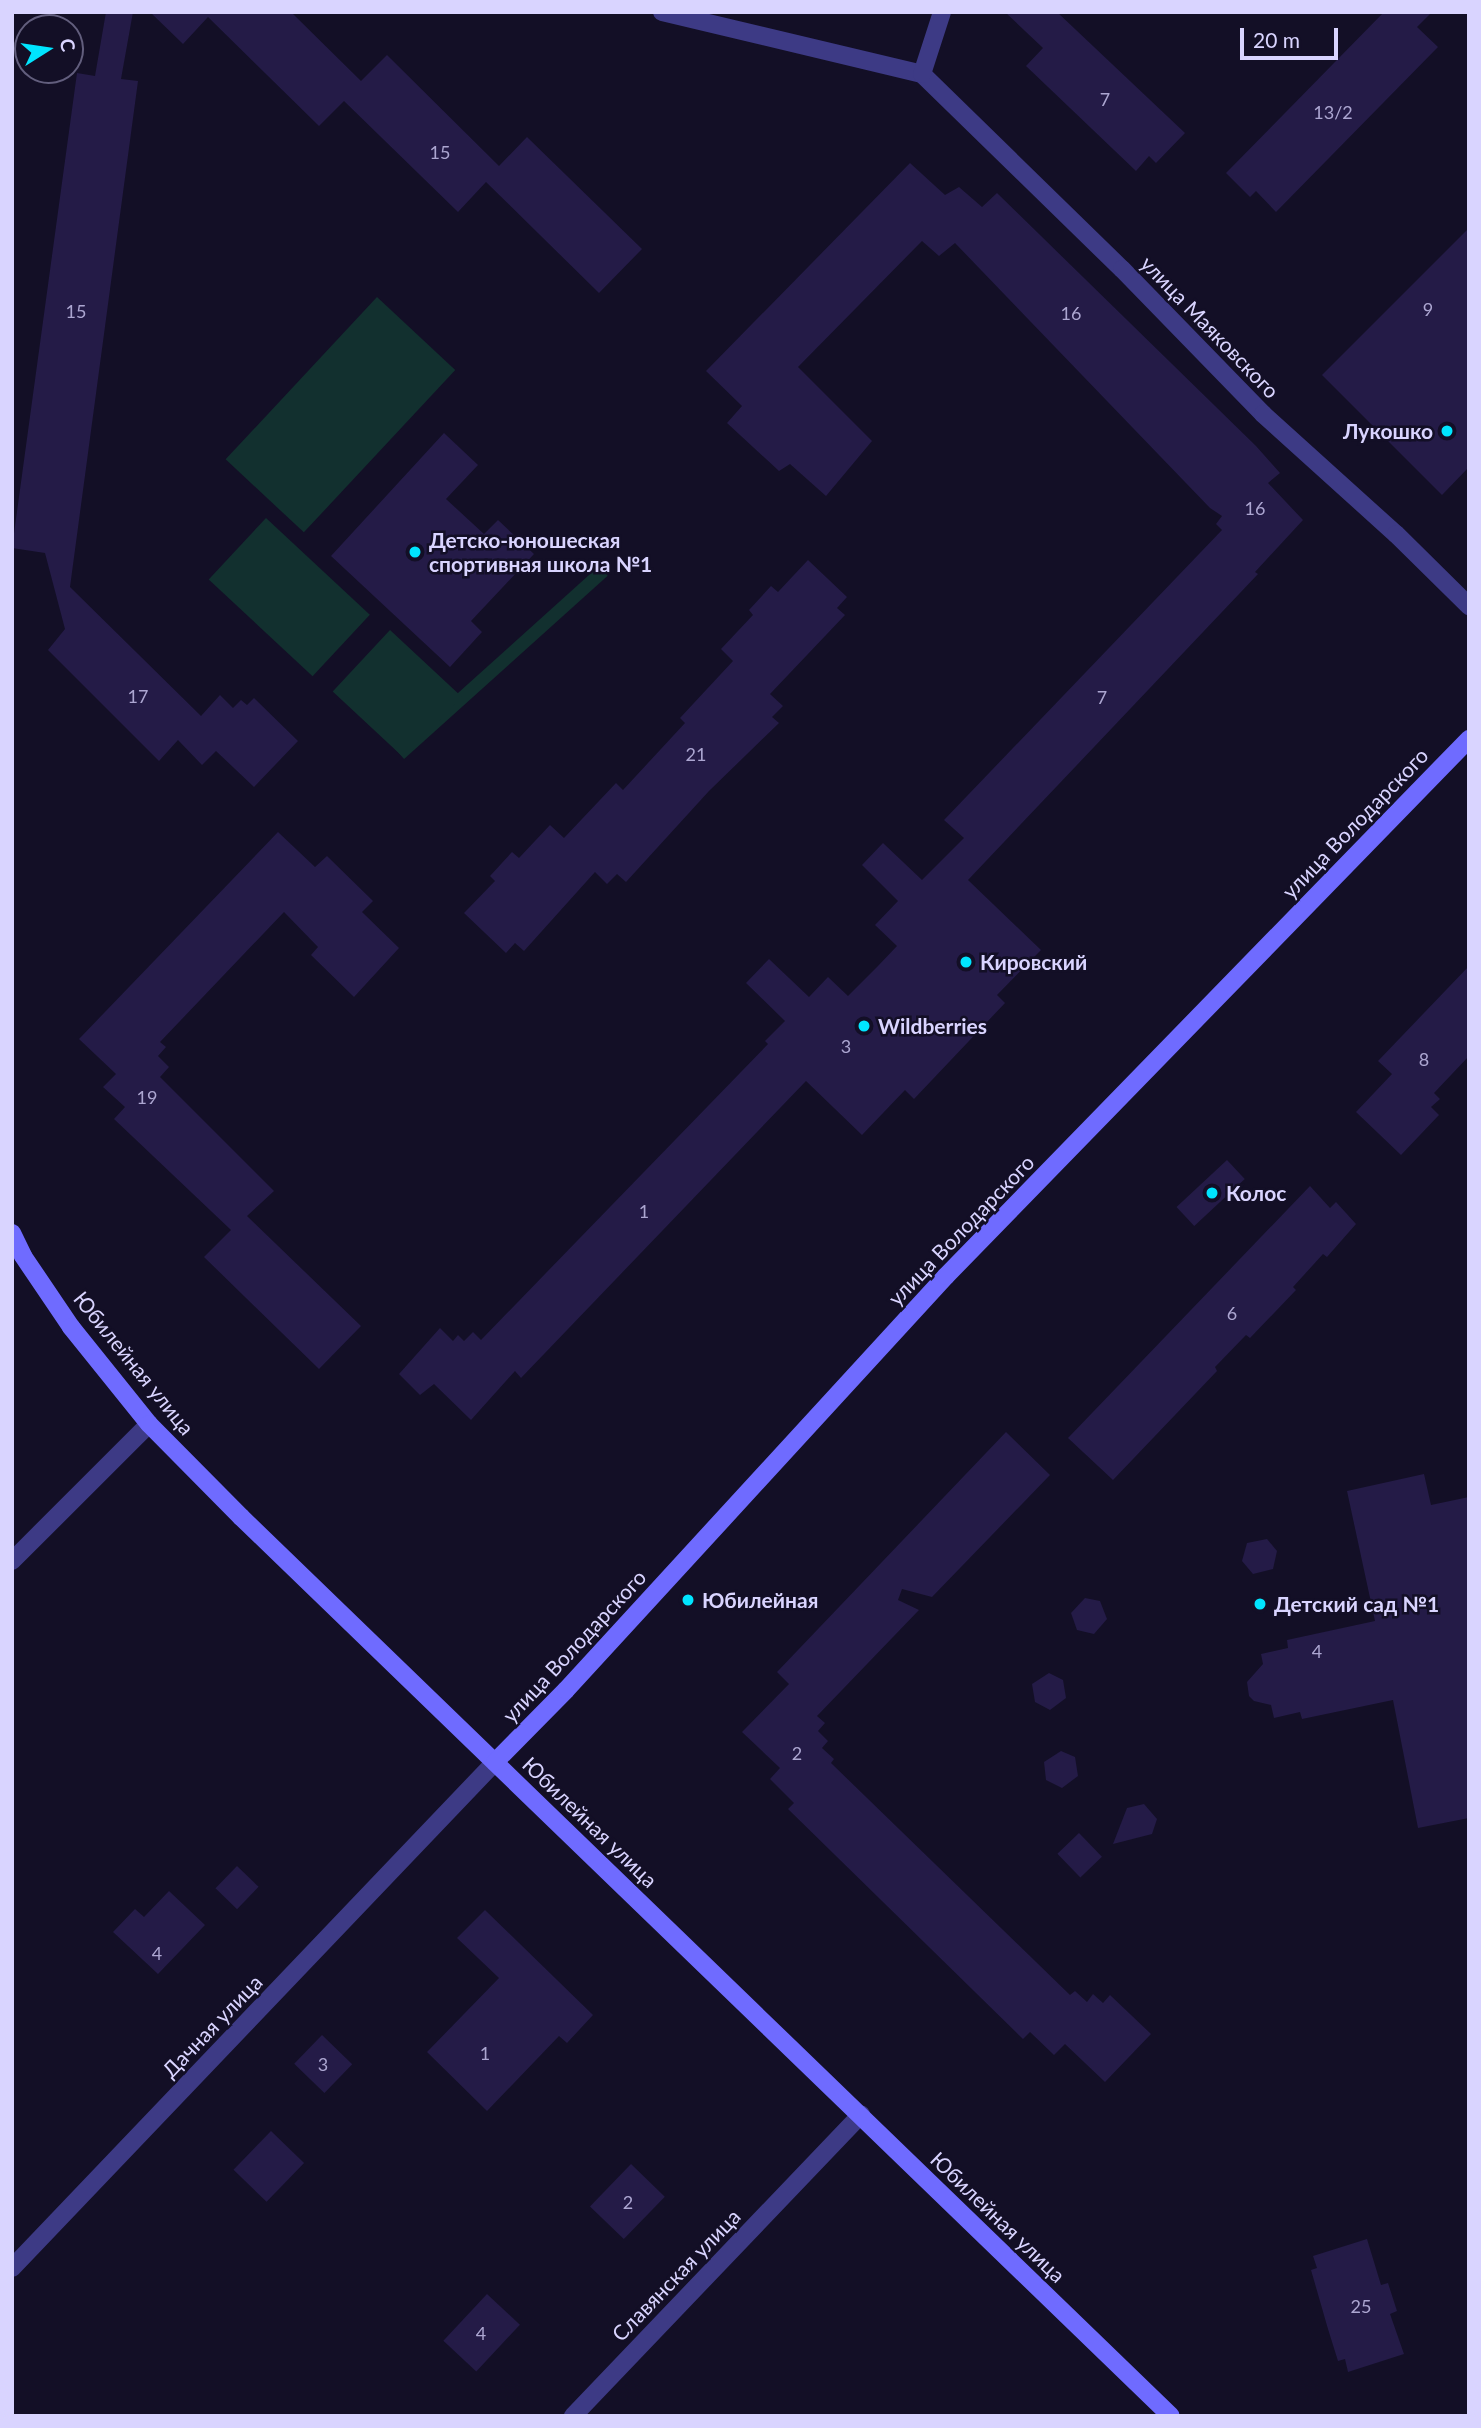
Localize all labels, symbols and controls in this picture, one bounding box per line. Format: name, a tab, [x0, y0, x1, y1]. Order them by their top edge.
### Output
north arrow	[14, 14, 84, 84]
scale bar	[1243, 14, 1341, 58]
text: 20 m	[1253, 27, 1300, 52]
text: С	[56, 36, 81, 53]
house number: 7	[1100, 88, 1110, 110]
house number: 13/2	[1313, 101, 1353, 123]
house number: 15	[430, 141, 450, 163]
street label: улица Маяковского	[1136, 251, 1284, 403]
house number: 9	[1423, 298, 1433, 320]
house number: 15	[66, 300, 86, 322]
house number: 16	[1061, 302, 1081, 324]
place label: Лукошко	[1343, 418, 1433, 444]
marker: Лукошко	[1439, 423, 1455, 439]
house number: 16	[1245, 497, 1265, 519]
place label: Детско-юношеская спортивная школа №1	[429, 527, 652, 577]
marker: Детско-юношеская спортивная школа №1	[407, 544, 423, 560]
house number: 17	[128, 685, 148, 707]
house number: 7	[1097, 686, 1107, 708]
house number: 21	[686, 743, 706, 765]
street label: улица Володарского	[1277, 743, 1433, 903]
place label: Кировский	[980, 949, 1087, 975]
marker: Кировский	[958, 954, 974, 970]
place label: Wildberries	[878, 1013, 987, 1039]
marker: Wildberries	[856, 1018, 872, 1034]
house number: 3	[841, 1035, 851, 1057]
house number: 8	[1419, 1048, 1429, 1070]
house number: 19	[137, 1086, 157, 1108]
street label: улица Володарского	[883, 1150, 1039, 1310]
place label: Колос	[1226, 1180, 1286, 1206]
marker: Колос	[1204, 1185, 1220, 1201]
house number: 1	[639, 1200, 649, 1222]
street label: Юбилейная улица	[69, 1286, 199, 1440]
house number: 6	[1227, 1302, 1237, 1324]
street label: улица Володарского	[497, 1565, 651, 1727]
place label: Юбилейная	[702, 1587, 818, 1613]
place label: Детский сад №1	[1274, 1591, 1439, 1617]
marker: Юбилейная	[680, 1592, 696, 1608]
marker: Детский сад №1	[1252, 1596, 1268, 1612]
house number: 4	[1312, 1640, 1322, 1662]
house number: 2	[792, 1742, 802, 1764]
street label: Юбилейная улица	[518, 1751, 662, 1893]
house number: 4	[152, 1942, 162, 1964]
street label: Дачная улица	[157, 1969, 267, 2083]
house number: 1	[480, 2042, 490, 2064]
house number: 3	[318, 2053, 328, 2075]
street label: Юбилейная улица	[926, 2146, 1070, 2288]
house number: 2	[623, 2191, 633, 2213]
street label: Славянская улица	[607, 2204, 745, 2346]
house number: 25	[1351, 2295, 1371, 2317]
house number: 4	[476, 2322, 486, 2344]

